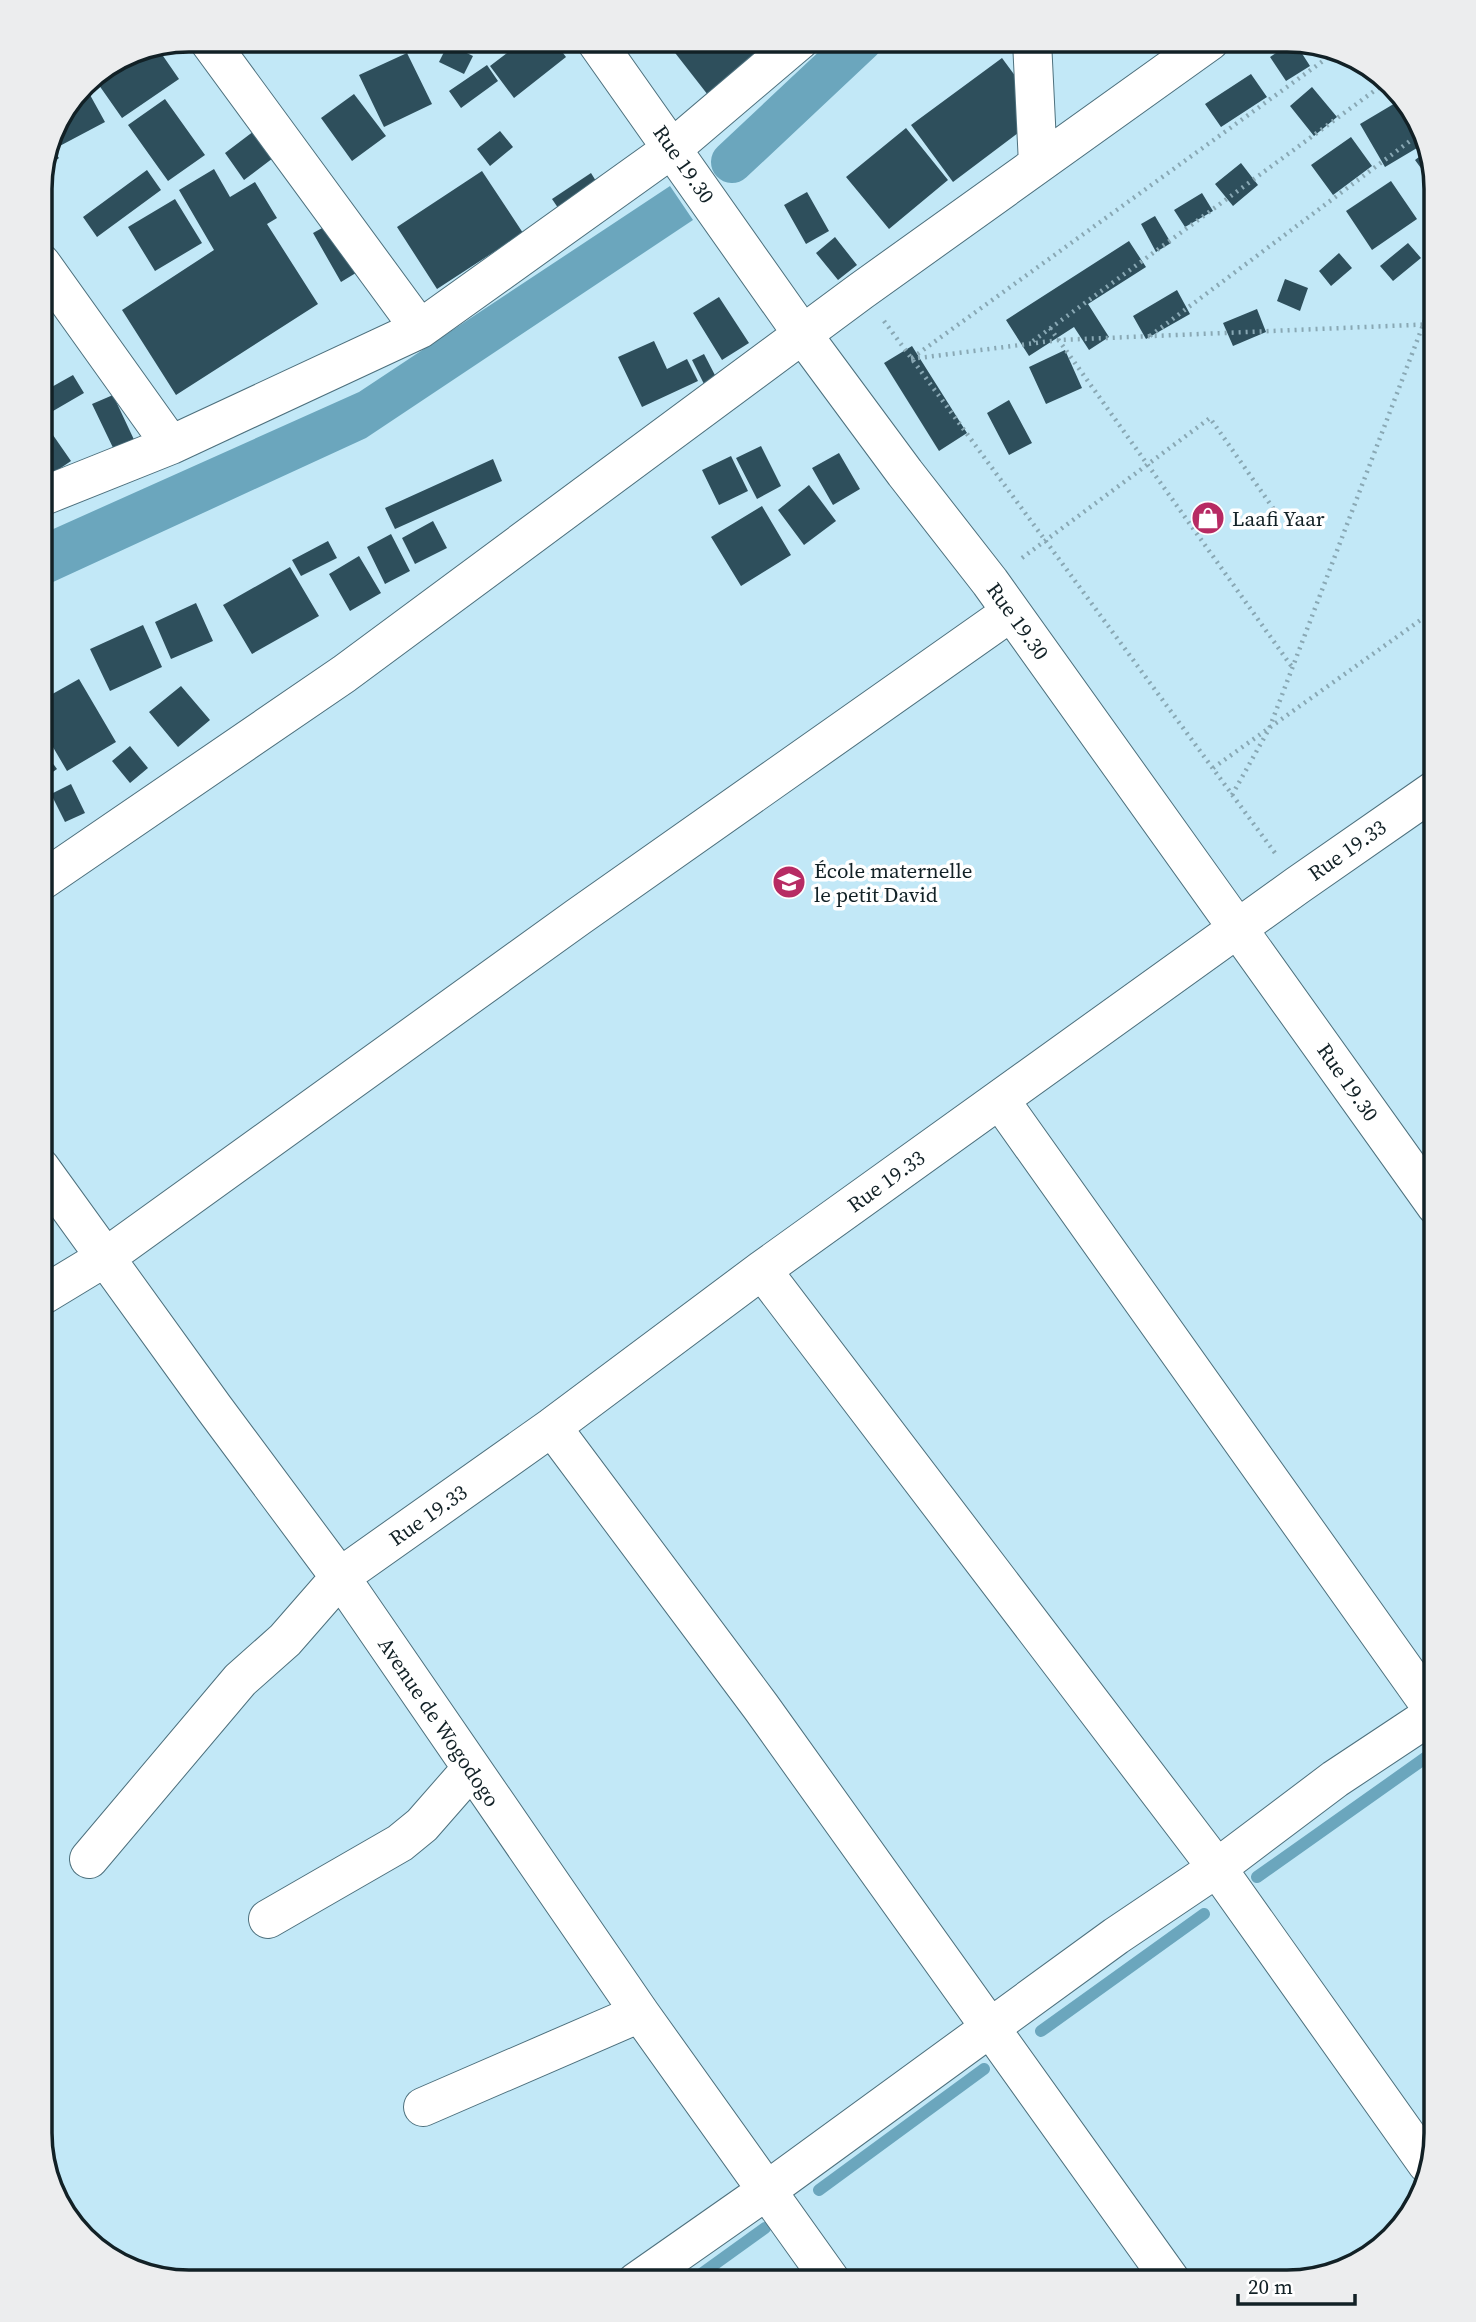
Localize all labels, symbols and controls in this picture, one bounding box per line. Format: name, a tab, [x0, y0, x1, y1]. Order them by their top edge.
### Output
street label: Rue 19.30	[646, 119, 722, 209]
shop icon: Laafi Yaar	[1189, 499, 1227, 537]
place label: Laafi Yaar	[1232, 504, 1325, 533]
street label: Rue 19.30	[980, 576, 1056, 666]
street label: Rue 19.33	[1302, 812, 1392, 888]
place label: École maternelle le petit David	[814, 856, 973, 909]
school or university icon: École maternelle le petit David	[770, 863, 808, 901]
street label: Rue 19.30	[1310, 1037, 1386, 1127]
street label: Rue 19.33	[841, 1143, 931, 1219]
street label: Rue 19.33	[383, 1477, 473, 1553]
street label: Avenue de Wogodogo	[371, 1631, 507, 1813]
scale bar	[1238, 2262, 1355, 2306]
text: 20 m	[1248, 2272, 1293, 2301]

